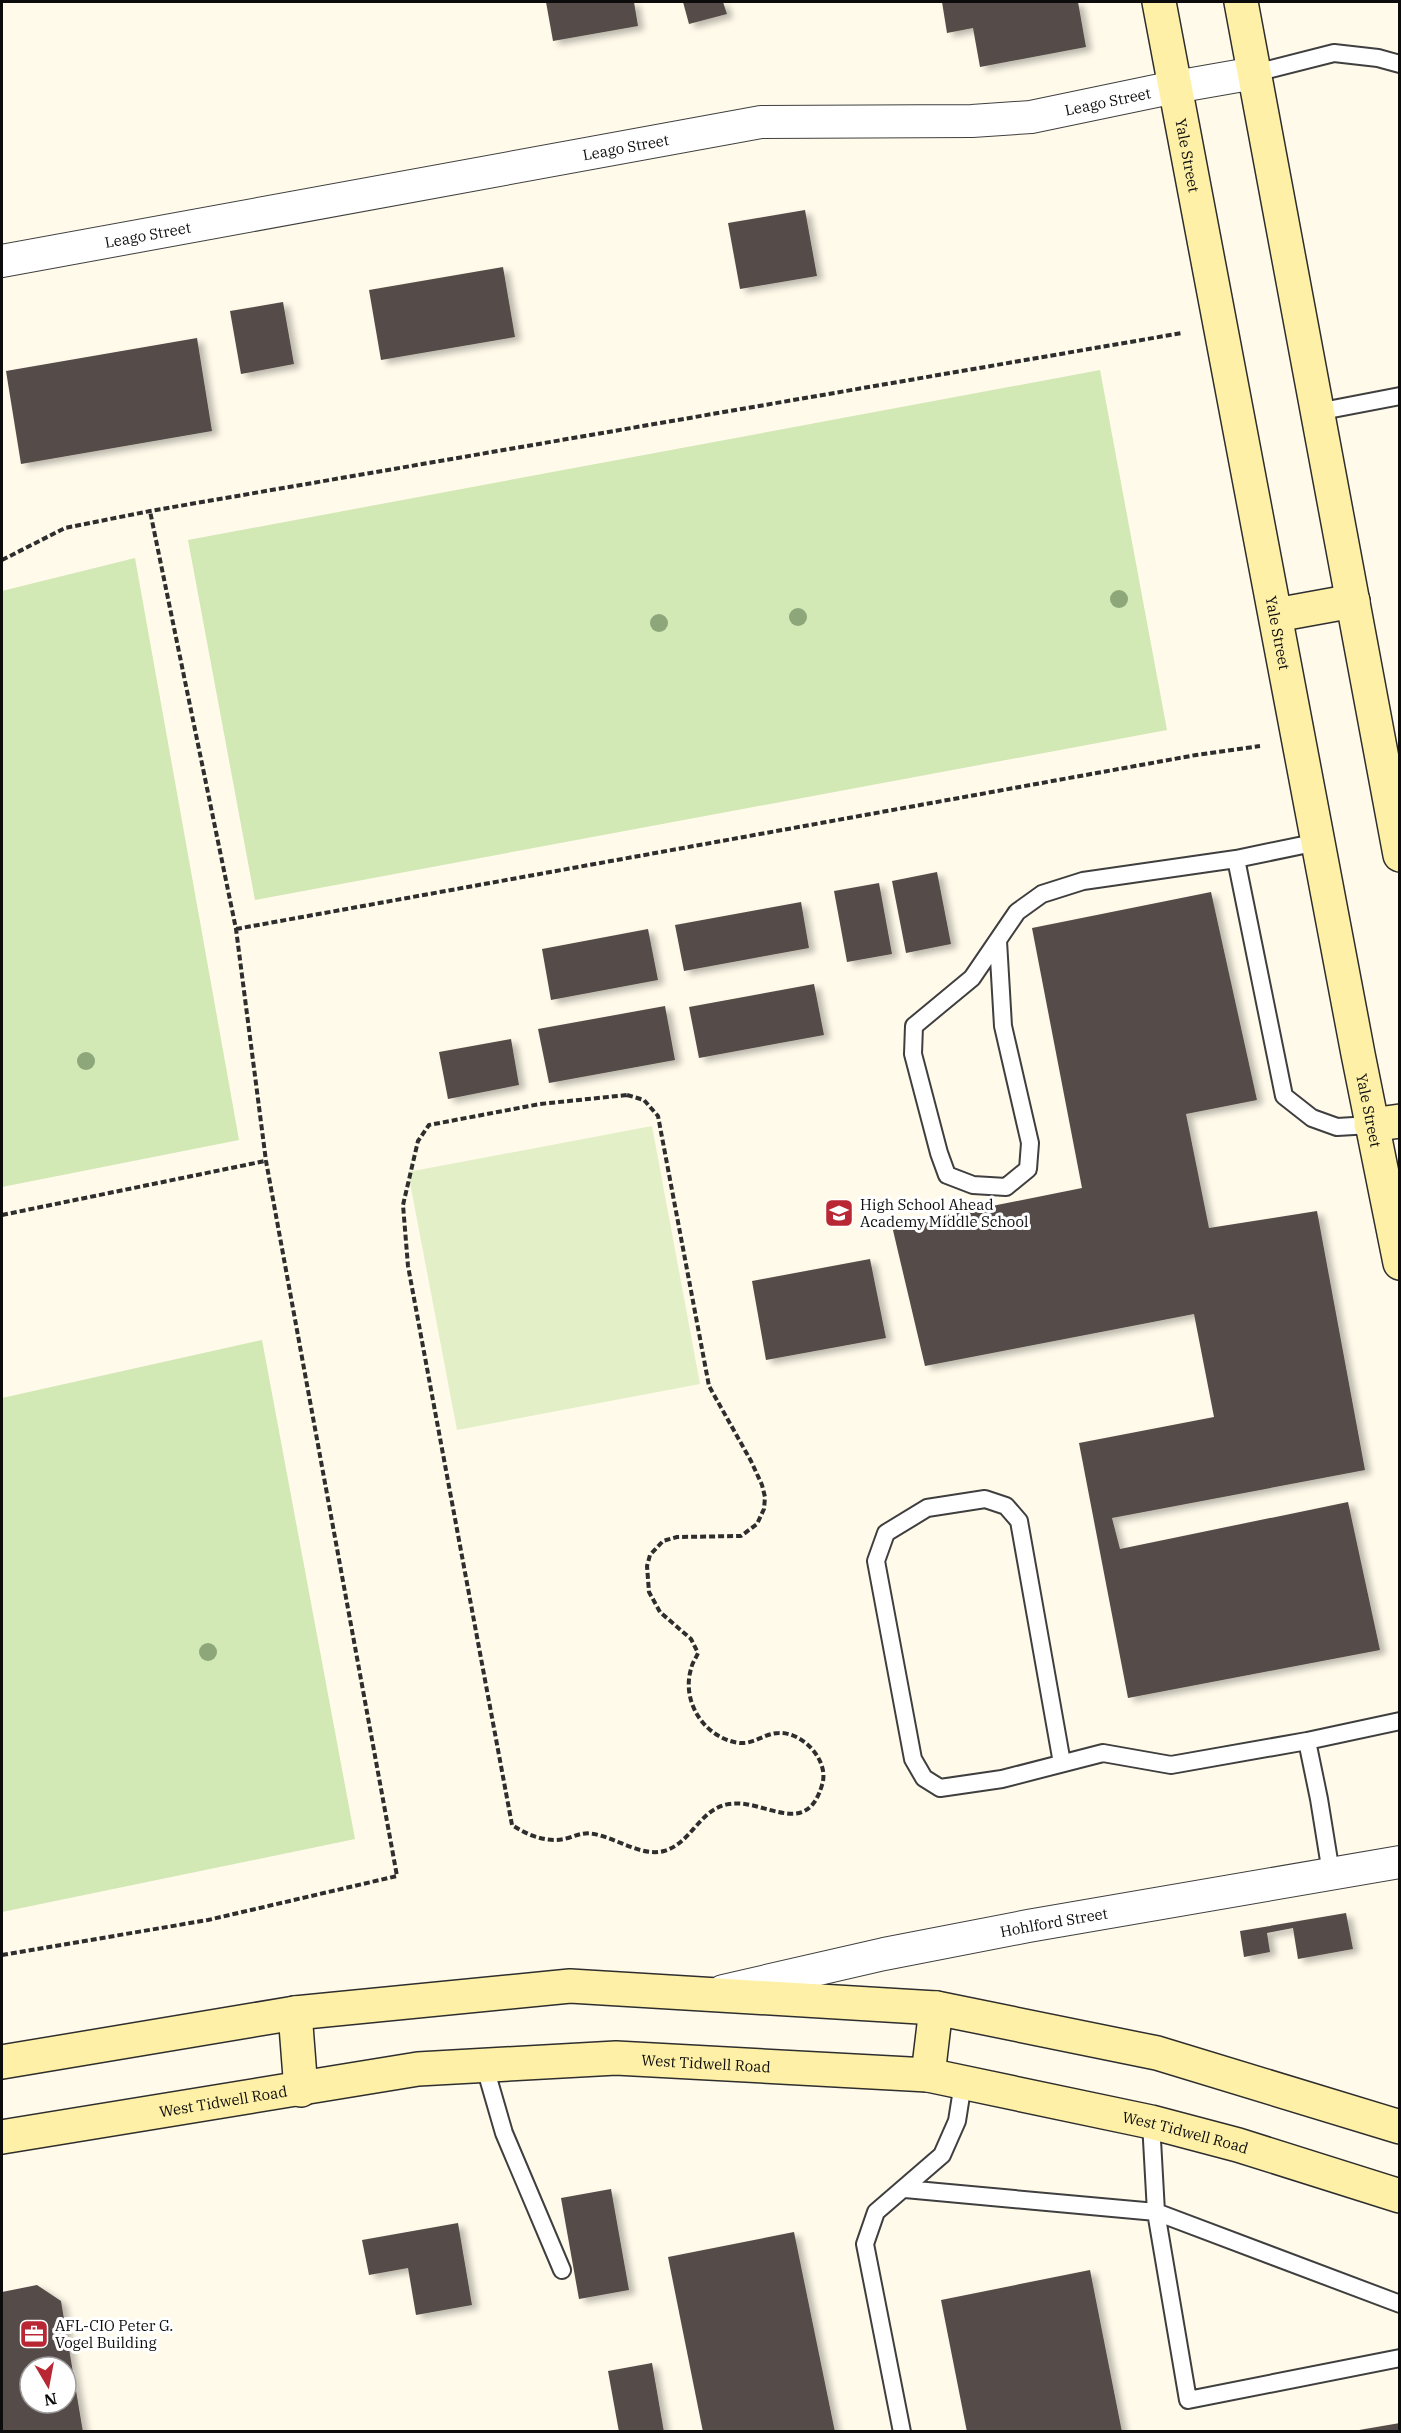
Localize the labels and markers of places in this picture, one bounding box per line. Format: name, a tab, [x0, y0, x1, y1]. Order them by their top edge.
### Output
place label: High School Ahead Academy Middle School	[860, 1195, 1028, 1231]
school or university icon: High School Ahead Academy Middle School	[823, 1197, 855, 1229]
place label: AFL-CIO Peter G. Vogel Building	[55, 2316, 173, 2352]
office icon: AFL-CIO Peter G. Vogel Building	[18, 2318, 50, 2350]

